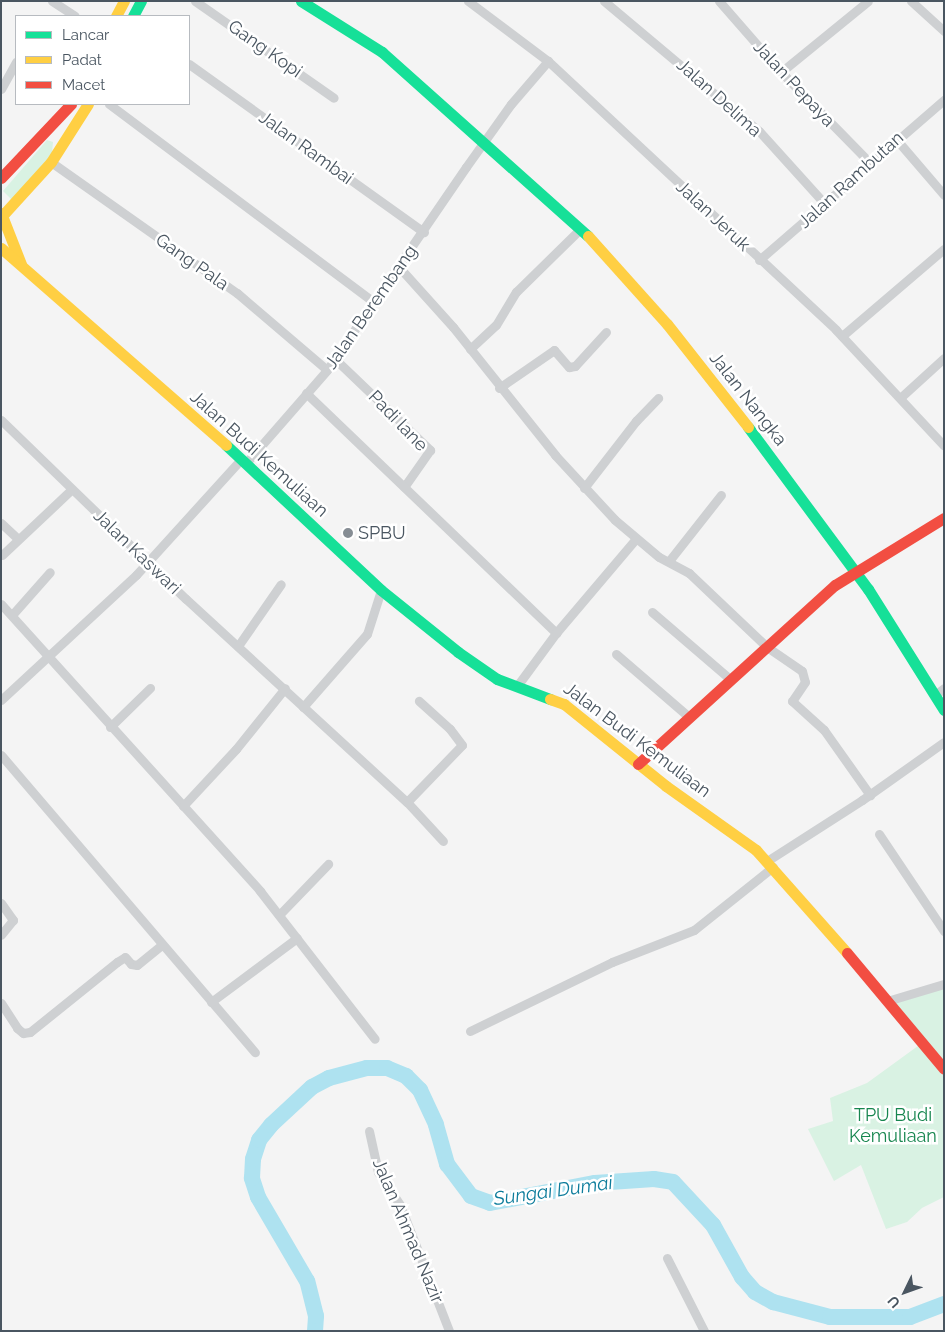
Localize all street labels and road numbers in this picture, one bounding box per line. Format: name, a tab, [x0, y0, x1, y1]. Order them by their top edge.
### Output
street label: Gang Kopi	[224, 16, 306, 82]
street label: Jalan Pepaya	[749, 37, 839, 131]
street label: Jalan Delima	[672, 54, 766, 142]
street label: Jalan Rambai	[255, 107, 357, 189]
street label: Jalan Rambutan	[794, 127, 908, 233]
street label: Jalan Jeruk	[671, 176, 755, 256]
street label: Gang Pala	[151, 229, 233, 295]
street label: Jalan Berembang	[320, 241, 422, 373]
street label: Jalan Nangka	[705, 348, 791, 450]
street label: Jalan Budi Kemuliaan	[186, 386, 332, 522]
street label: Padi lane	[364, 386, 432, 456]
street label: Jalan Kaswari	[89, 505, 185, 599]
street label: Jalan Budi Kemuliaan	[559, 678, 715, 802]
street label: Jalan Ahmad Nazir	[368, 1155, 448, 1307]

